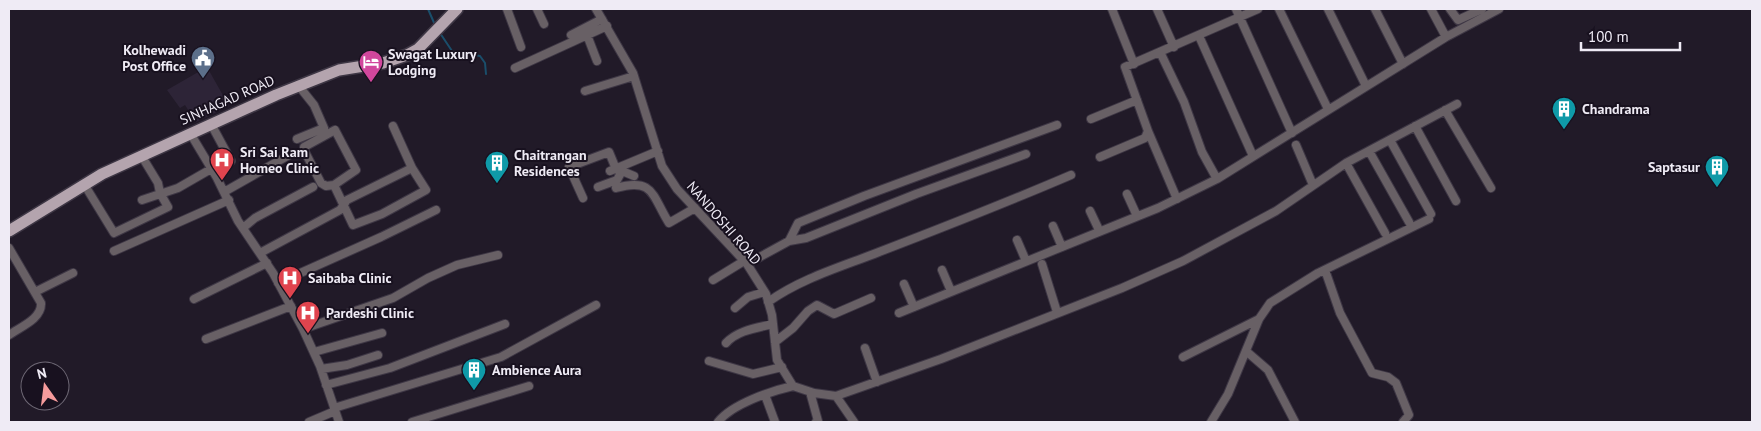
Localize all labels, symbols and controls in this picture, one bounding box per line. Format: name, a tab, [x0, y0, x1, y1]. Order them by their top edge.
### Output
scale bar	[1581, 20, 1680, 52]
text: 100 m	[1588, 27, 1629, 46]
place label: Kolhewadi Post Office	[122, 41, 186, 75]
public building icon: Kolhewadi Post Office	[190, 45, 216, 79]
place label: Swagat Luxury Lodging	[388, 45, 477, 79]
hotel icon: Swagat Luxury Lodging	[358, 49, 384, 83]
street label: SINHAGAD ROAD	[177, 71, 277, 129]
building icon: Chandrama	[1551, 96, 1577, 130]
place label: Chandrama	[1582, 100, 1650, 118]
place label: Sri Sai Ram Homeo Clinic	[240, 143, 319, 177]
place label: Chaitrangan Residences	[514, 146, 587, 180]
hospital icon: Sri Sai Ram Homeo Clinic	[209, 147, 235, 181]
building icon: Chaitrangan Residences	[484, 150, 510, 184]
building icon: Saptasur	[1704, 154, 1730, 188]
place label: Saptasur	[1648, 158, 1700, 176]
street label: NANDOSHI ROAD	[683, 178, 765, 268]
hospital icon: Saibaba Clinic	[277, 265, 303, 299]
place label: Saibaba Clinic	[308, 269, 392, 287]
hospital icon: Pardeshi Clinic	[295, 300, 321, 334]
place label: Pardeshi Clinic	[326, 304, 414, 322]
building icon: Ambience Aura	[461, 357, 487, 391]
north arrow	[20, 361, 70, 411]
place label: Ambience Aura	[492, 361, 582, 379]
text: N	[35, 364, 48, 383]

